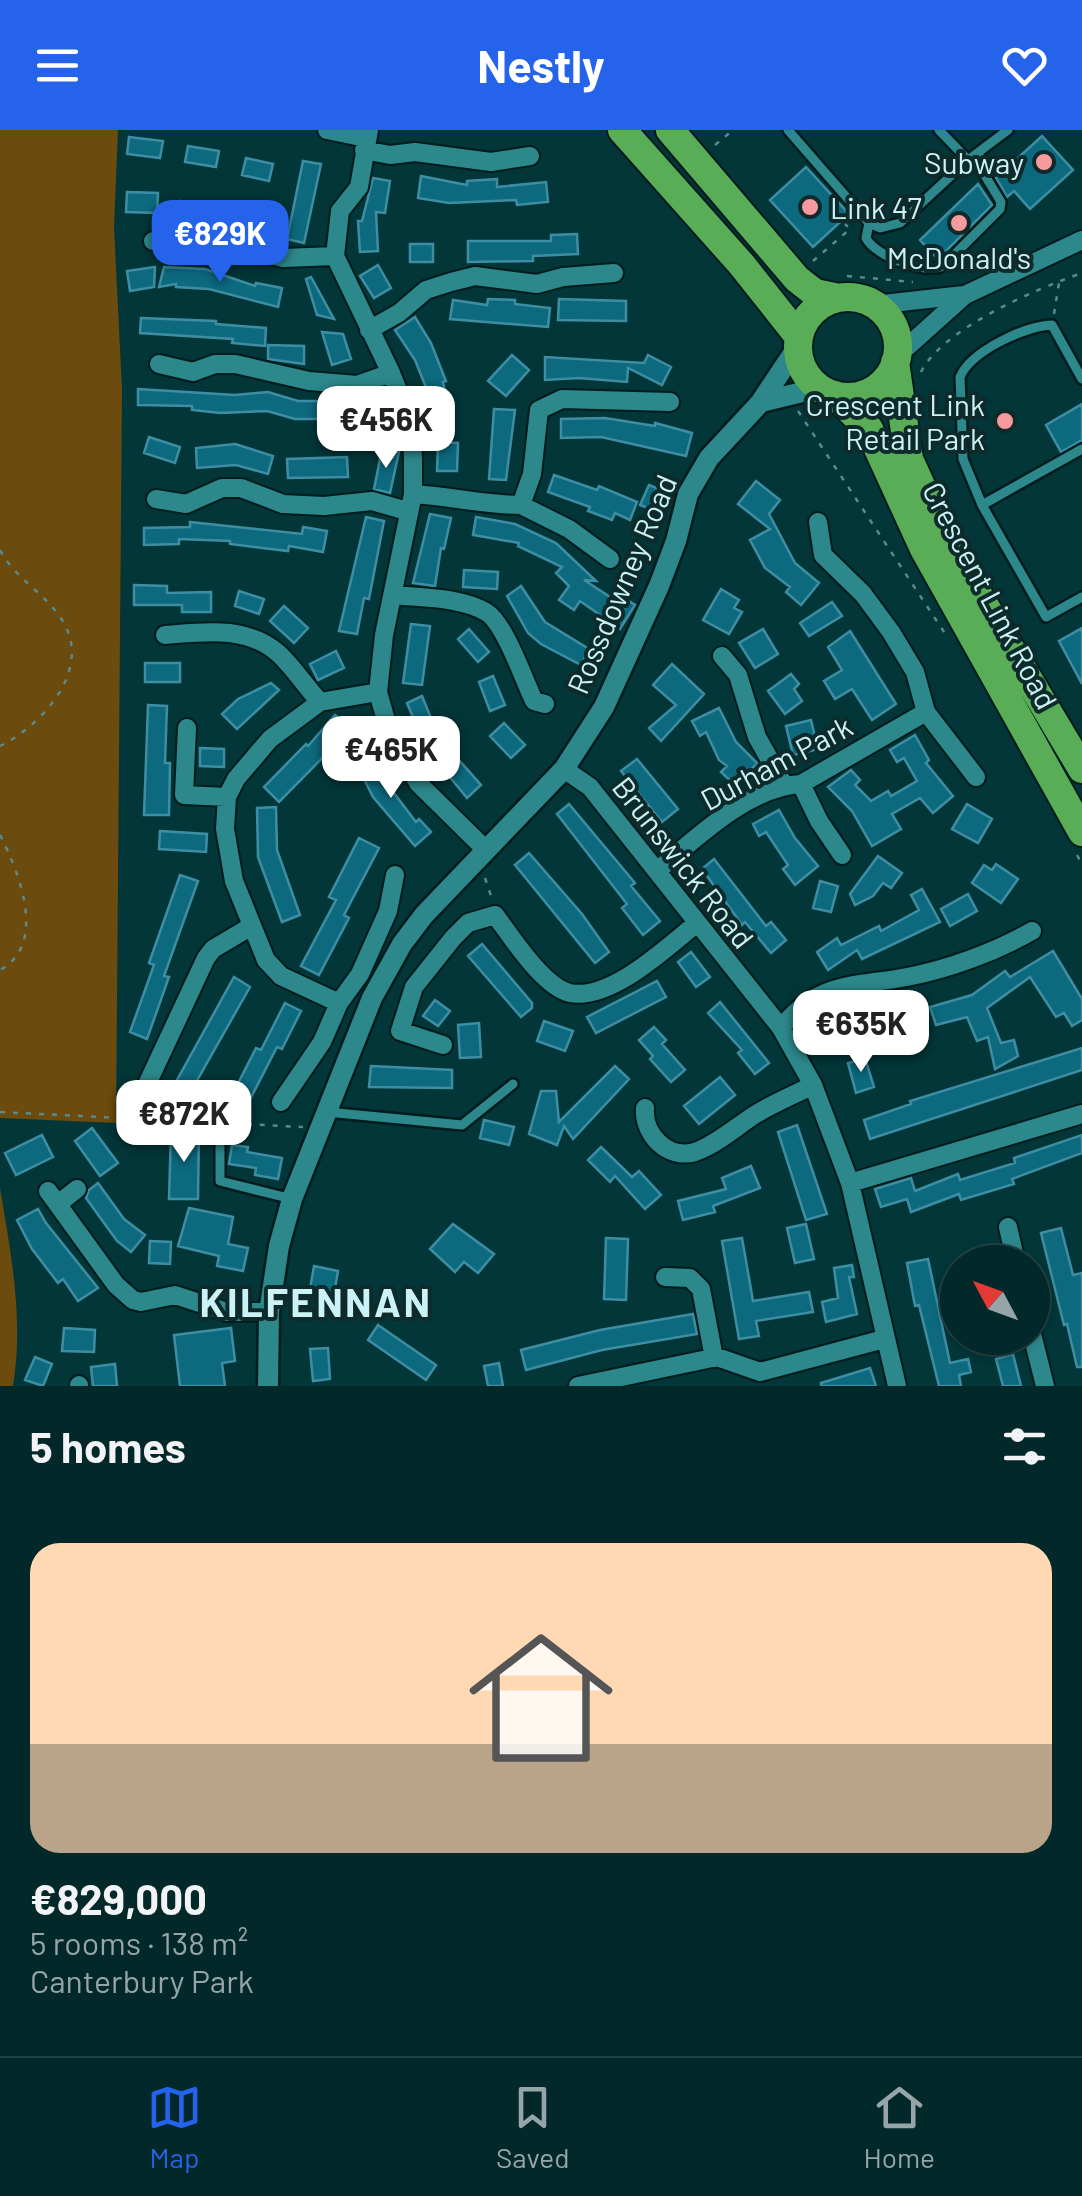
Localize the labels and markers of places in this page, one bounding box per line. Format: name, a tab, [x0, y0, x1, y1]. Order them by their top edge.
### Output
place label: Subway	[924, 144, 1024, 180]
marker: Subway	[1033, 151, 1055, 173]
place label: Link 47	[830, 189, 922, 225]
marker: Link 47	[799, 196, 821, 218]
pin: €829K	[150, 200, 290, 285]
marker: McDonald's	[948, 212, 970, 234]
place label: McDonald's	[887, 239, 1031, 275]
pin: €456K	[316, 386, 456, 471]
place label: Crescent Link Retail Park	[805, 386, 985, 456]
marker: Crescent Link Retail Park	[994, 410, 1016, 432]
pin: €465K	[321, 716, 461, 801]
pin: €635K	[791, 990, 931, 1075]
pin: €872K	[114, 1080, 254, 1165]

